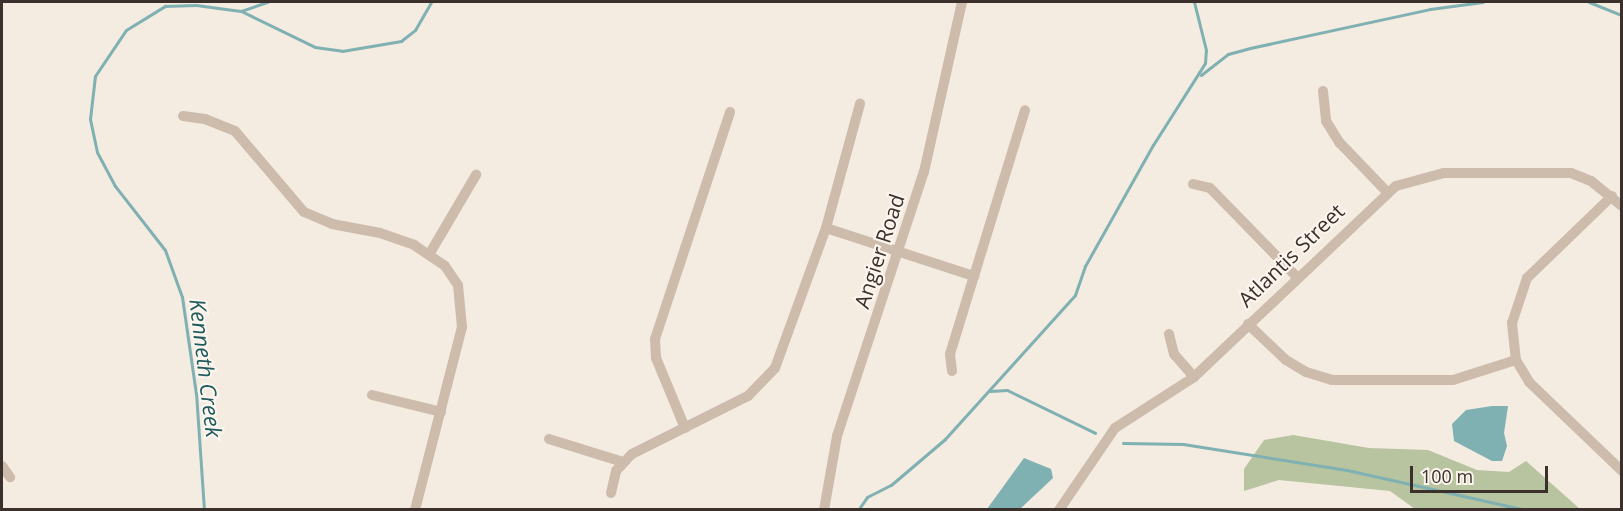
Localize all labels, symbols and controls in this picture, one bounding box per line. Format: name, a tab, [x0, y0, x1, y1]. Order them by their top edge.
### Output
street label: Angier Road	[849, 191, 909, 311]
street label: Atlantis Street	[1233, 198, 1349, 312]
water label: Kenneth Creek	[184, 297, 228, 439]
scale bar	[1413, 454, 1551, 492]
text: 100 m	[1421, 464, 1473, 488]

